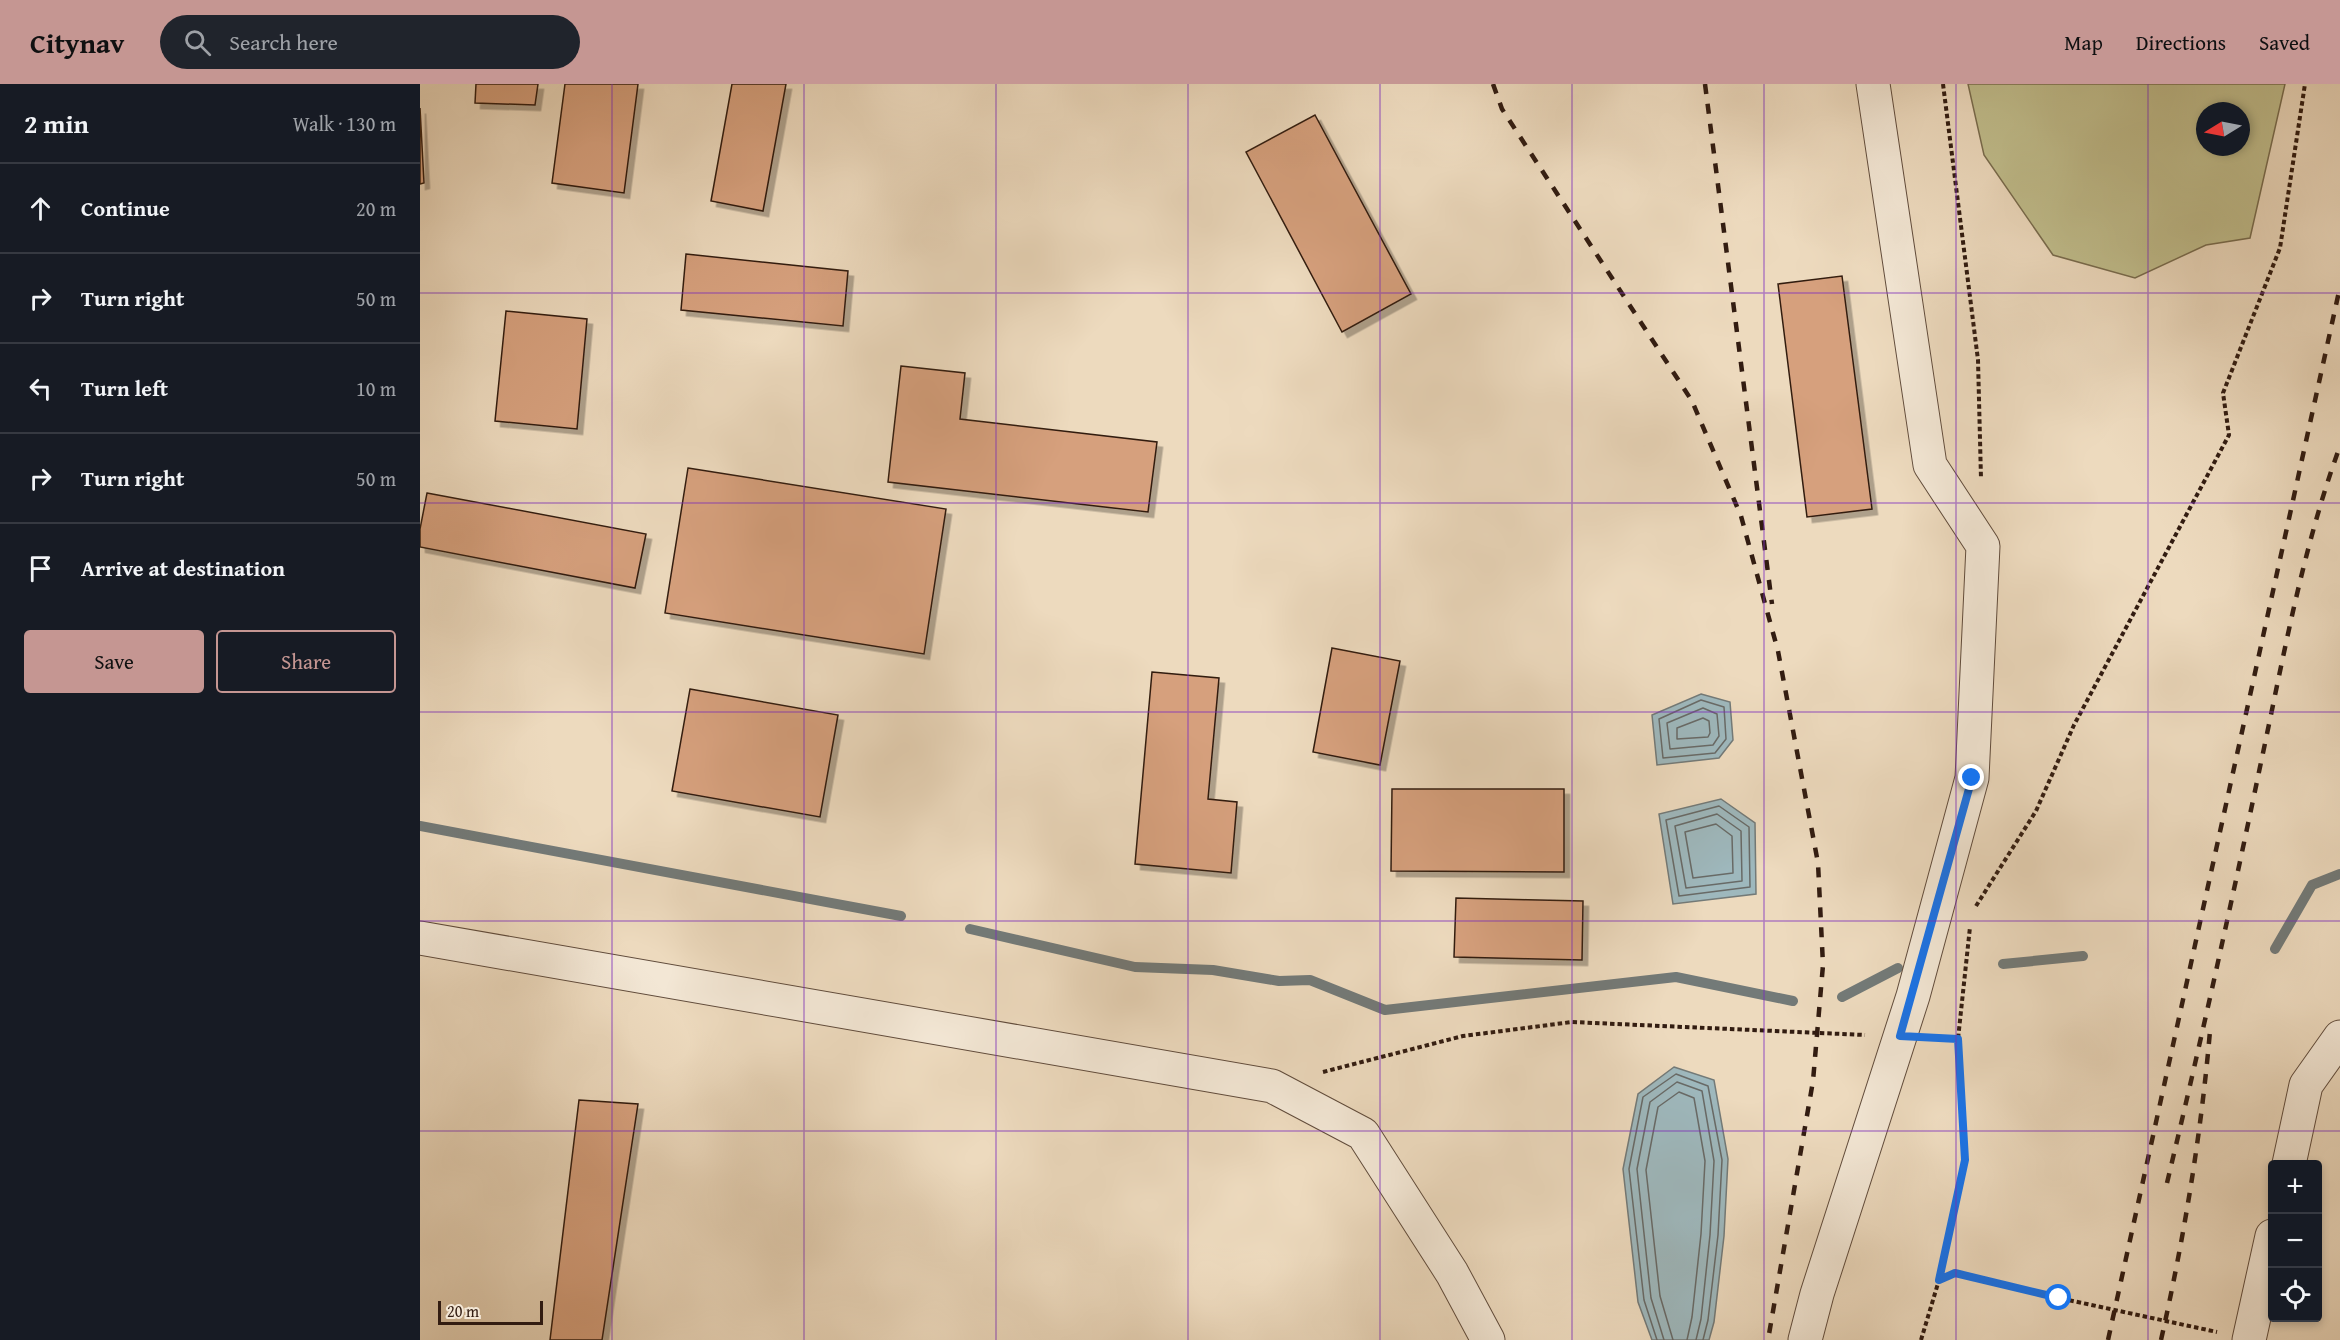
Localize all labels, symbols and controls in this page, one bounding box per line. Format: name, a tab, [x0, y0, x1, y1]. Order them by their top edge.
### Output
search box	[160, 15, 580, 69]
text: Citynav	[30, 22, 124, 63]
icon: search	[181, 26, 214, 59]
text: Search here	[229, 26, 338, 58]
text: Map	[2064, 27, 2103, 58]
text: Directions	[2136, 27, 2226, 58]
text: Saved	[2259, 27, 2310, 58]
north arrow	[2196, 102, 2250, 156]
text: 2 min	[24, 104, 89, 143]
text: Walk · 130 m	[293, 109, 396, 138]
icon: ahead	[24, 192, 57, 225]
text: Continue	[81, 192, 170, 224]
text: 20 m	[356, 194, 396, 223]
icon: right	[24, 282, 57, 315]
text: Turn right	[81, 282, 184, 314]
text: 50 m	[356, 284, 396, 313]
icon: left	[24, 372, 57, 405]
text: Turn left	[81, 372, 168, 404]
text: 10 m	[356, 374, 396, 403]
icon: right	[24, 462, 57, 495]
text: Turn right	[81, 462, 184, 494]
text: 50 m	[356, 464, 396, 493]
icon: arrive	[24, 552, 57, 585]
text: Arrive at destination	[81, 552, 285, 584]
button: Save	[24, 630, 204, 693]
button: Share	[216, 630, 396, 693]
route end	[1958, 764, 1984, 790]
map controls	[2268, 1160, 2322, 1322]
button: +	[2268, 1160, 2322, 1214]
button: −	[2268, 1214, 2322, 1268]
button: locate	[2268, 1268, 2322, 1322]
route start	[2045, 1284, 2071, 1310]
scale bar	[438, 1298, 543, 1326]
text: 20 m	[447, 1299, 479, 1323]

